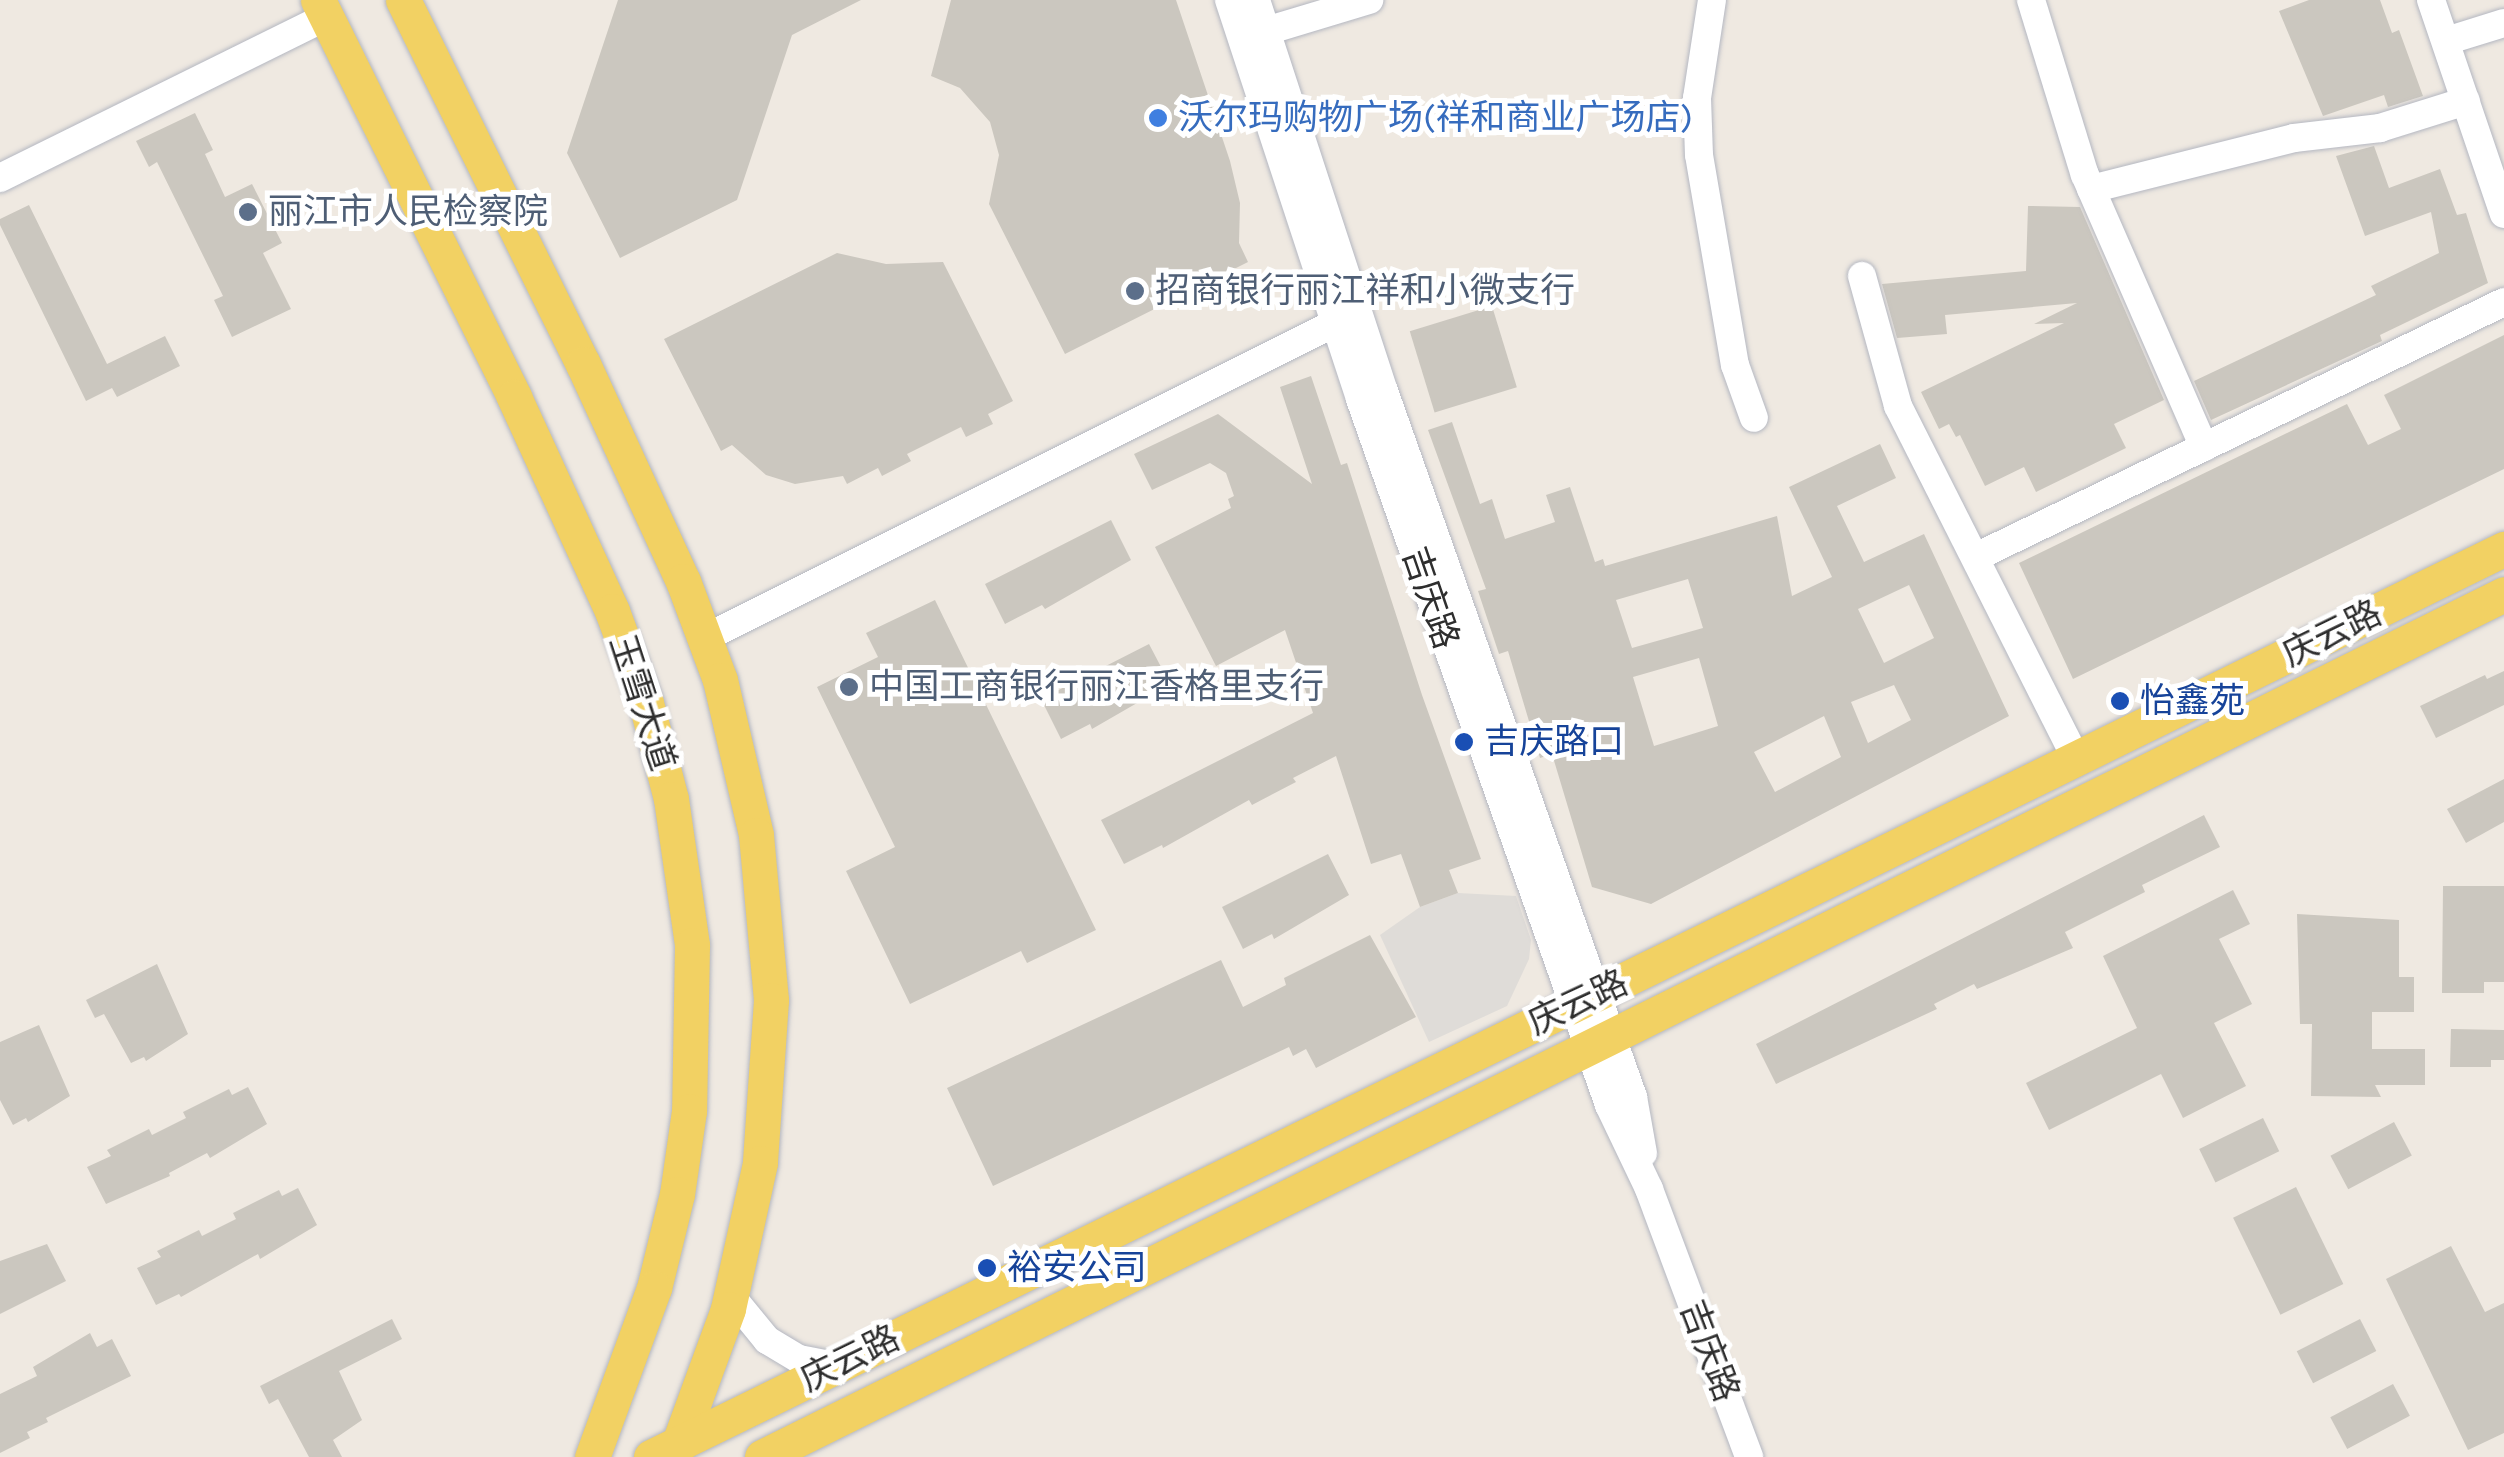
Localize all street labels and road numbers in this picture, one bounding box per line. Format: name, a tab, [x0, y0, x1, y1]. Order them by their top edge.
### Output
street label: 吉庆路	[1393, 542, 1467, 654]
street label: 庆云路	[2276, 592, 2388, 676]
street label: 玉雪大道	[600, 630, 684, 776]
street label: 庆云路	[1522, 962, 1634, 1044]
street label: 吉庆路	[1671, 1294, 1747, 1408]
street label: 庆云路	[794, 1317, 906, 1401]

